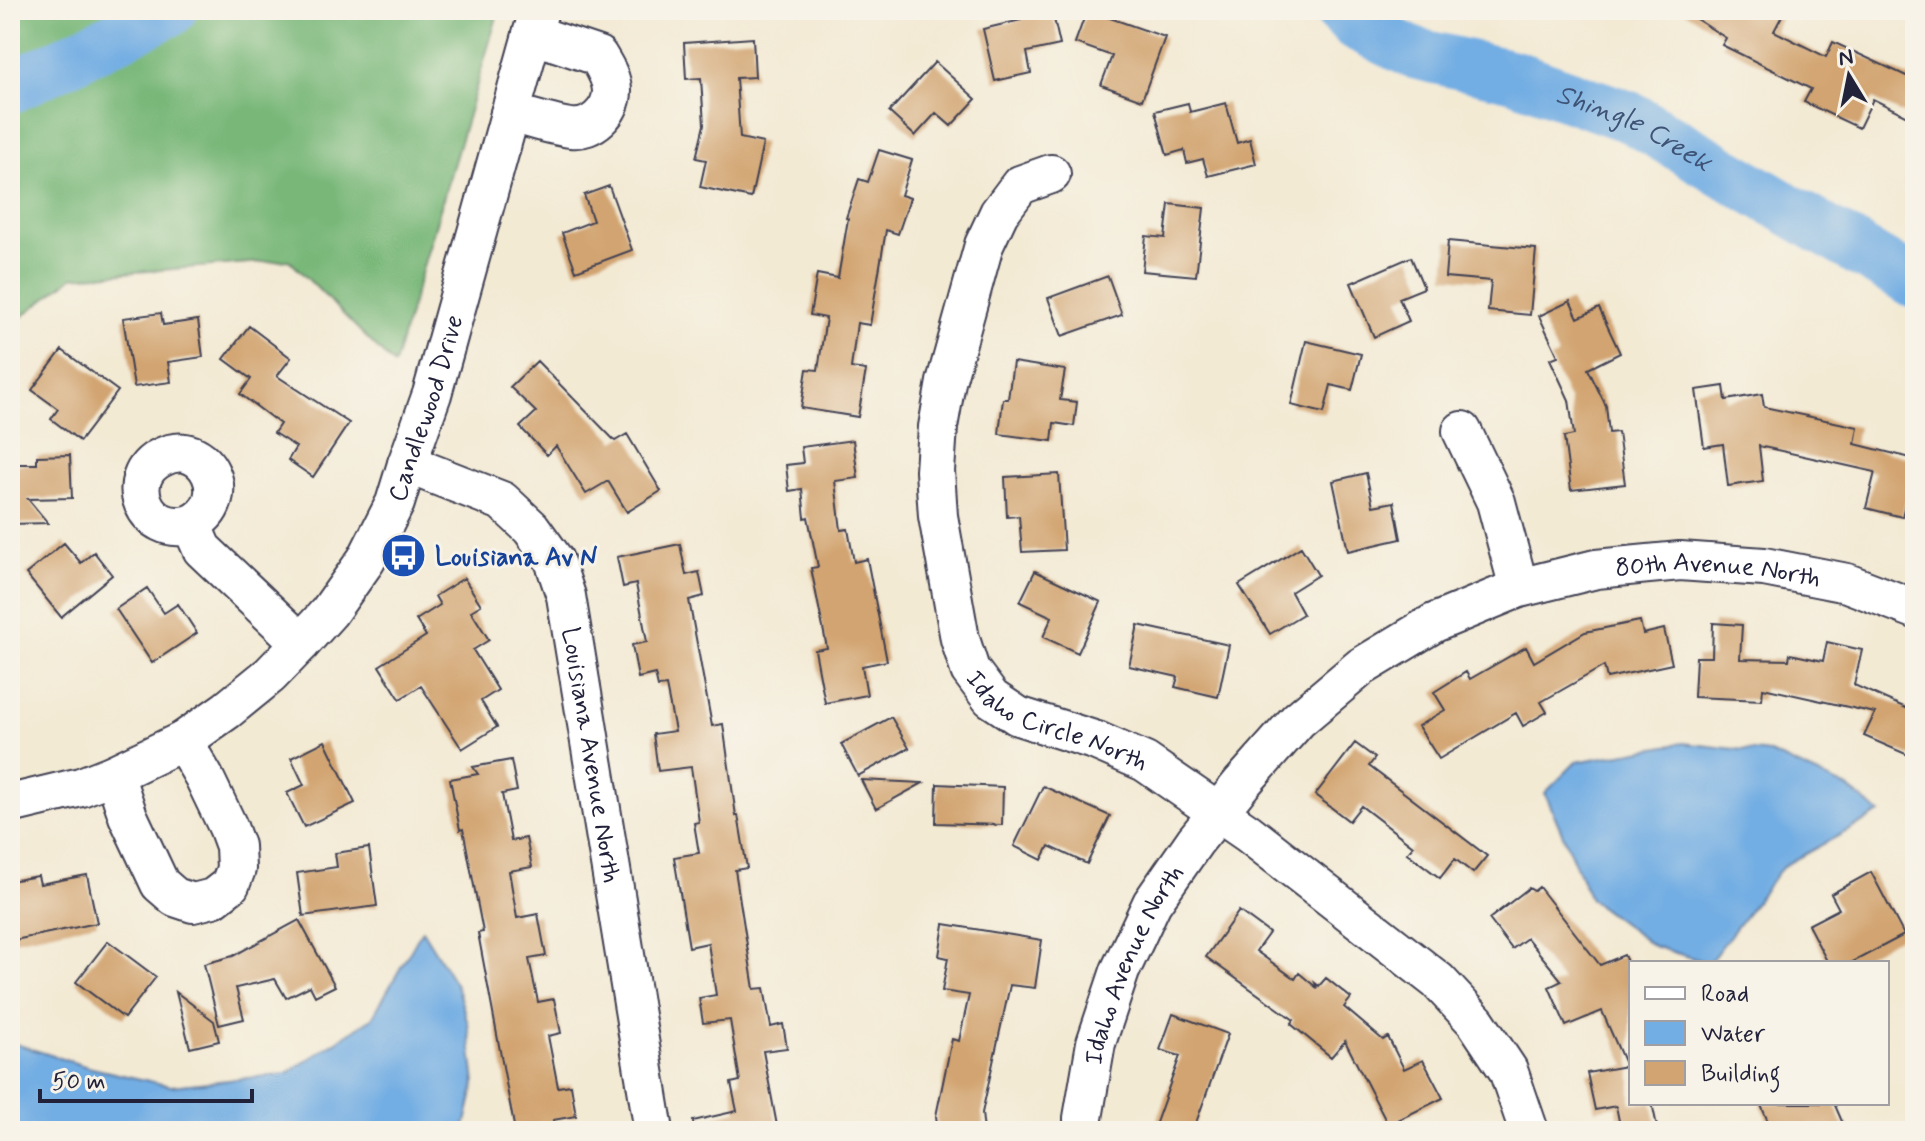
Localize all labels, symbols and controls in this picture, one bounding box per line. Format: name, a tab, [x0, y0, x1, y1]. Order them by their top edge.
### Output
north arrow	[1809, 36, 1889, 116]
text: N	[1836, 43, 1856, 73]
water label: Shingle Creek	[1551, 77, 1719, 182]
street label: Candlewood Drive	[381, 311, 472, 506]
bus stop icon: Louisiana Av N	[380, 532, 428, 580]
place label: Louisiana Av N	[435, 541, 598, 575]
street label: 80th Avenue North	[1614, 546, 1823, 597]
street label: Louisiana Avenue North	[552, 625, 628, 886]
street label: Idaho Circle North	[957, 664, 1153, 780]
street label: Idaho Avenue North	[1078, 858, 1193, 1067]
legend	[1629, 961, 1889, 1105]
text: Road	[1701, 979, 1749, 1010]
text: Water	[1701, 1019, 1766, 1050]
scale bar	[40, 1053, 252, 1103]
text: Building	[1701, 1059, 1781, 1093]
text: 50 m	[52, 1067, 106, 1098]

